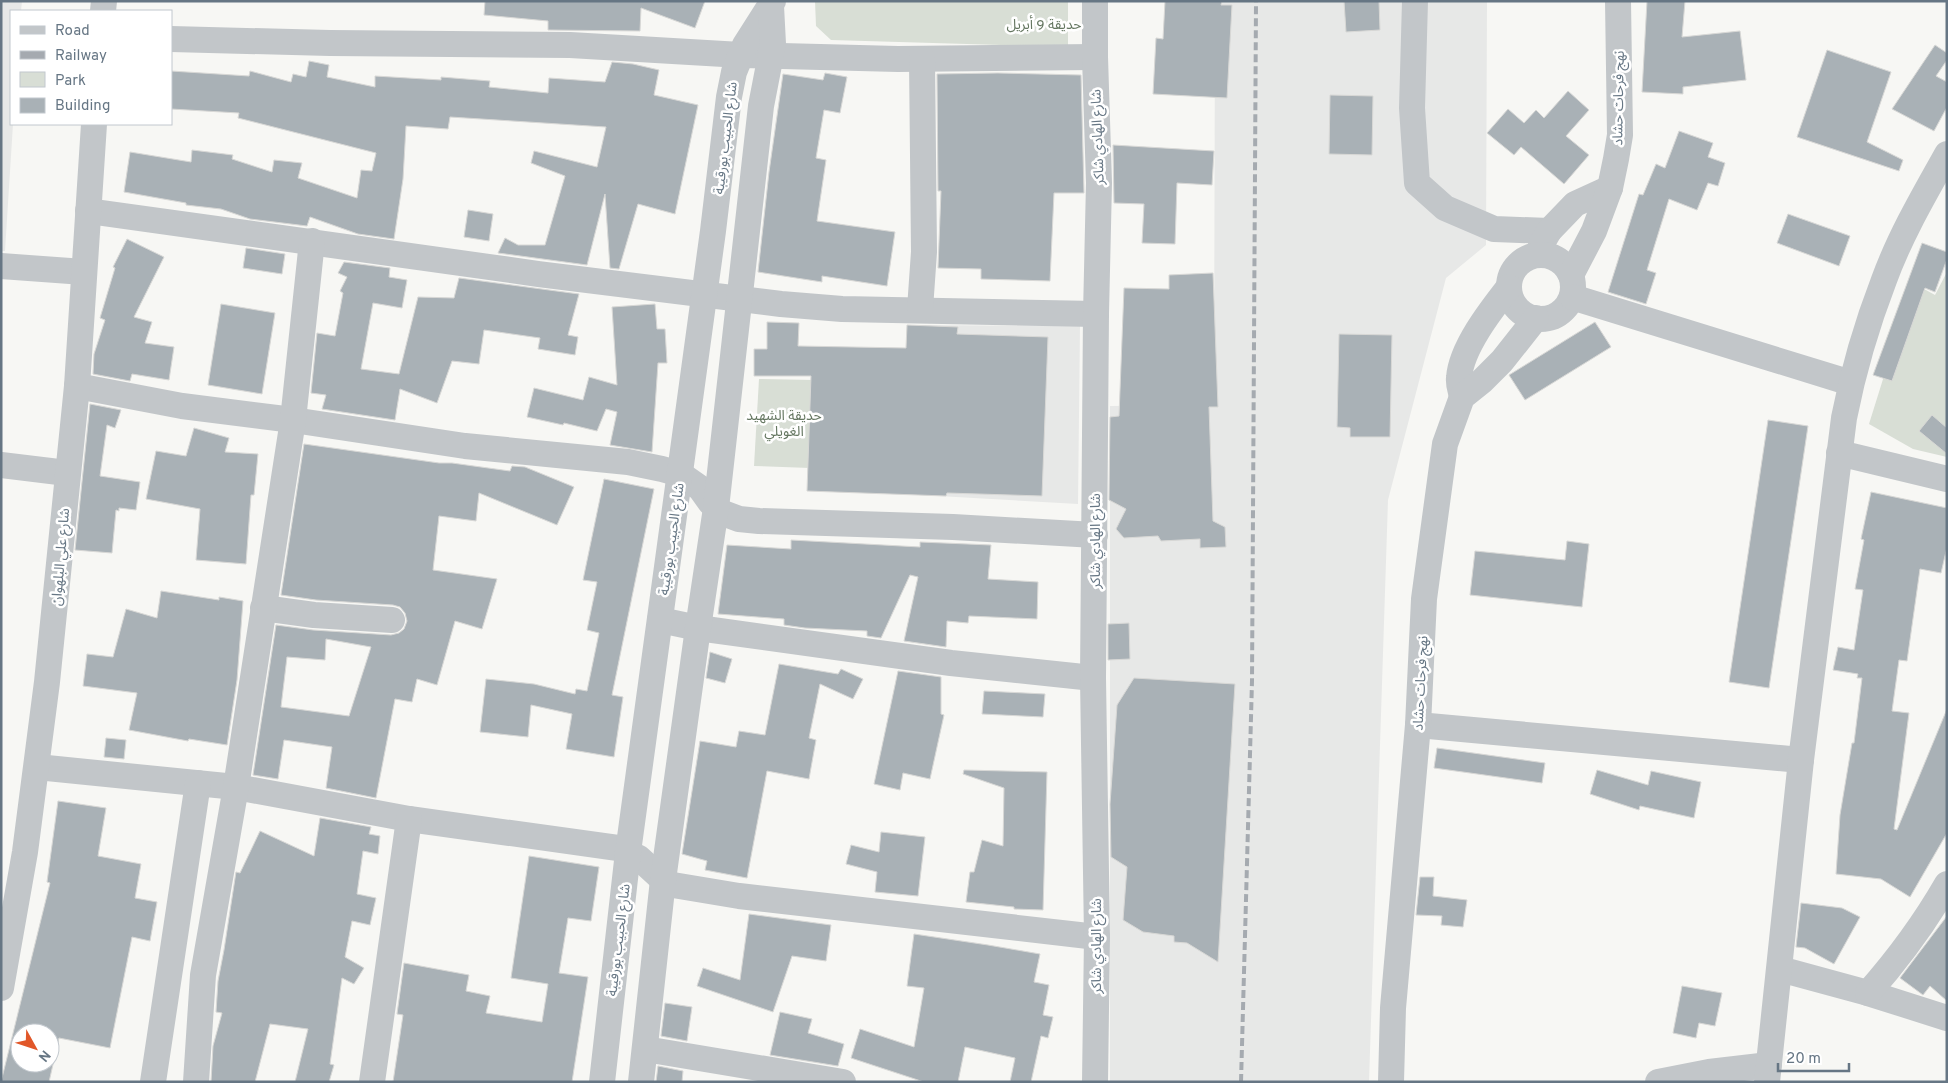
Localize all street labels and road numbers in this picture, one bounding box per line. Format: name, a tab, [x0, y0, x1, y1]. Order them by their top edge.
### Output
street label: نهج فرحات حشاد	[1610, 50, 1630, 146]
street label: شارع الحبيب بورقيبة	[711, 81, 743, 196]
street label: شارع الهادي شاكر	[1088, 89, 1110, 186]
street label: شارع الحبيب بورقيبة	[656, 482, 690, 597]
street label: شارع الهادي شاكر	[1088, 493, 1106, 590]
street label: شارع علي البلهوان	[49, 508, 75, 607]
street label: نهج فرحات حشاد	[1411, 635, 1433, 731]
street label: شارع الحبيب بورقيبة	[604, 883, 636, 998]
street label: شارع الهادي شاكر	[1089, 898, 1107, 995]

